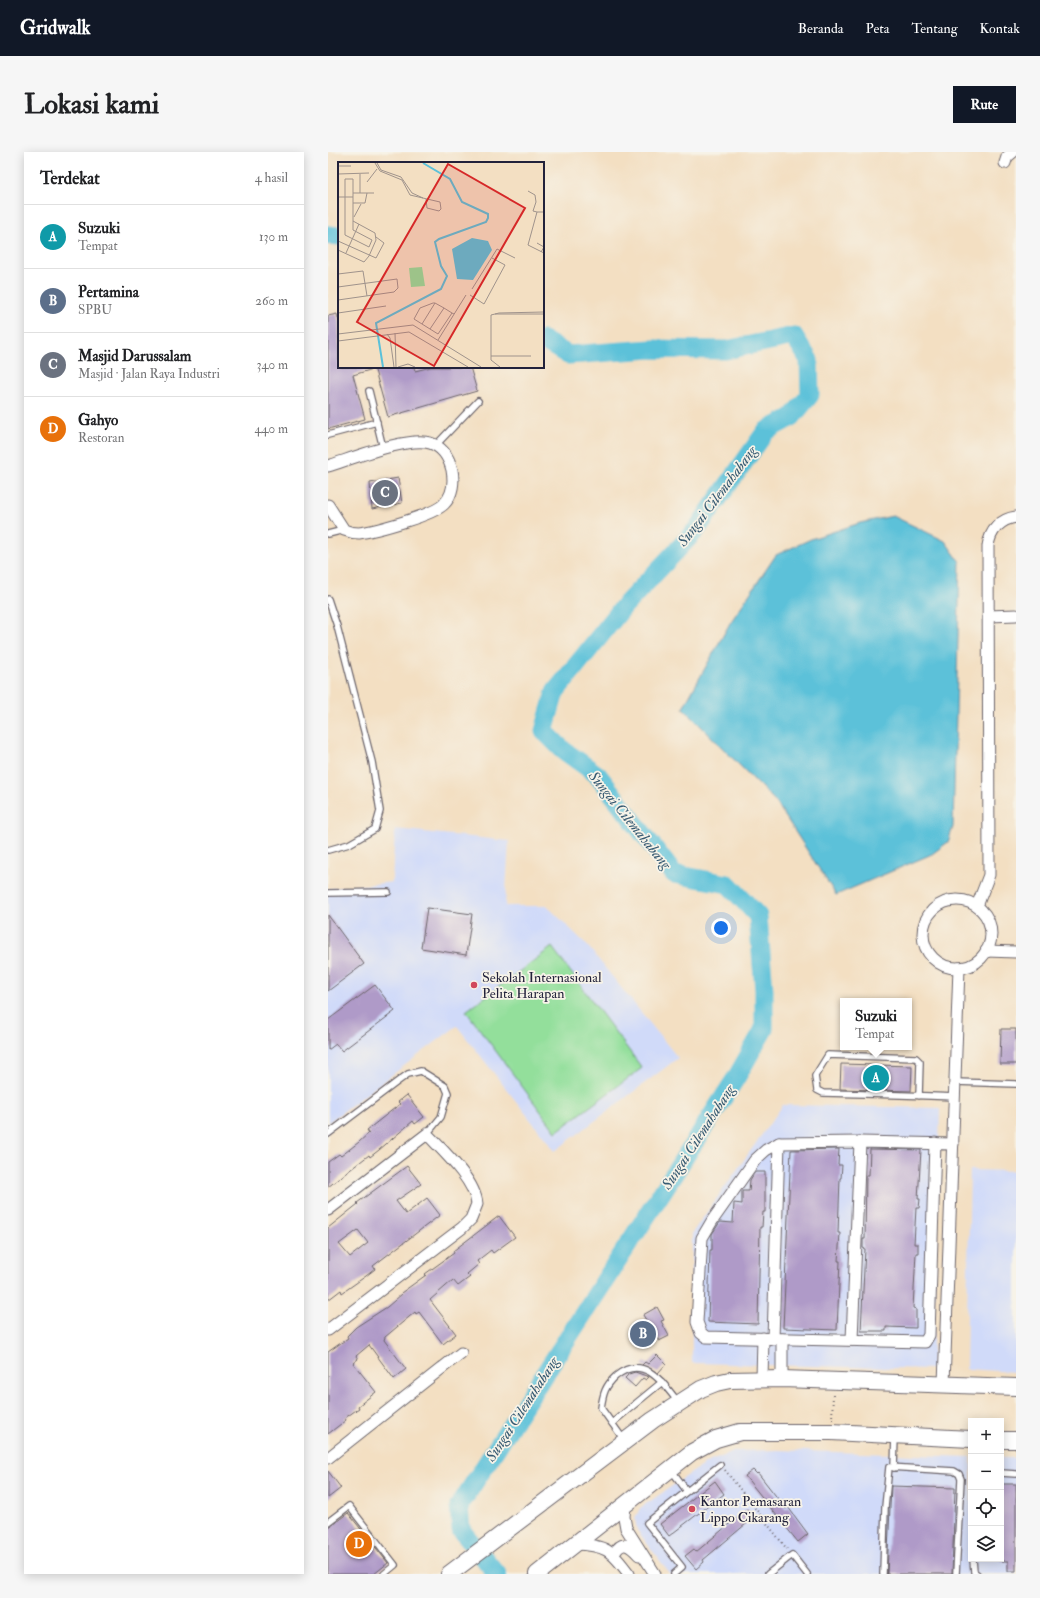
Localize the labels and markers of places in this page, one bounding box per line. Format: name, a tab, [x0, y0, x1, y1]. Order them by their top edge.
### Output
pin: C	[372, 478, 398, 508]
place label: Sekolah Internasional Pelita Harapan	[482, 969, 602, 1003]
marker: Sekolah Internasional Pelita Harapan	[469, 980, 479, 990]
pin: A	[863, 1063, 889, 1093]
pin: B	[630, 1319, 656, 1349]
place label: Kantor Pemasaran Lippo Cikarang	[700, 1493, 801, 1527]
marker: Kantor Pemasaran Lippo Cikarang	[687, 1504, 697, 1514]
pin: D	[346, 1529, 372, 1559]

